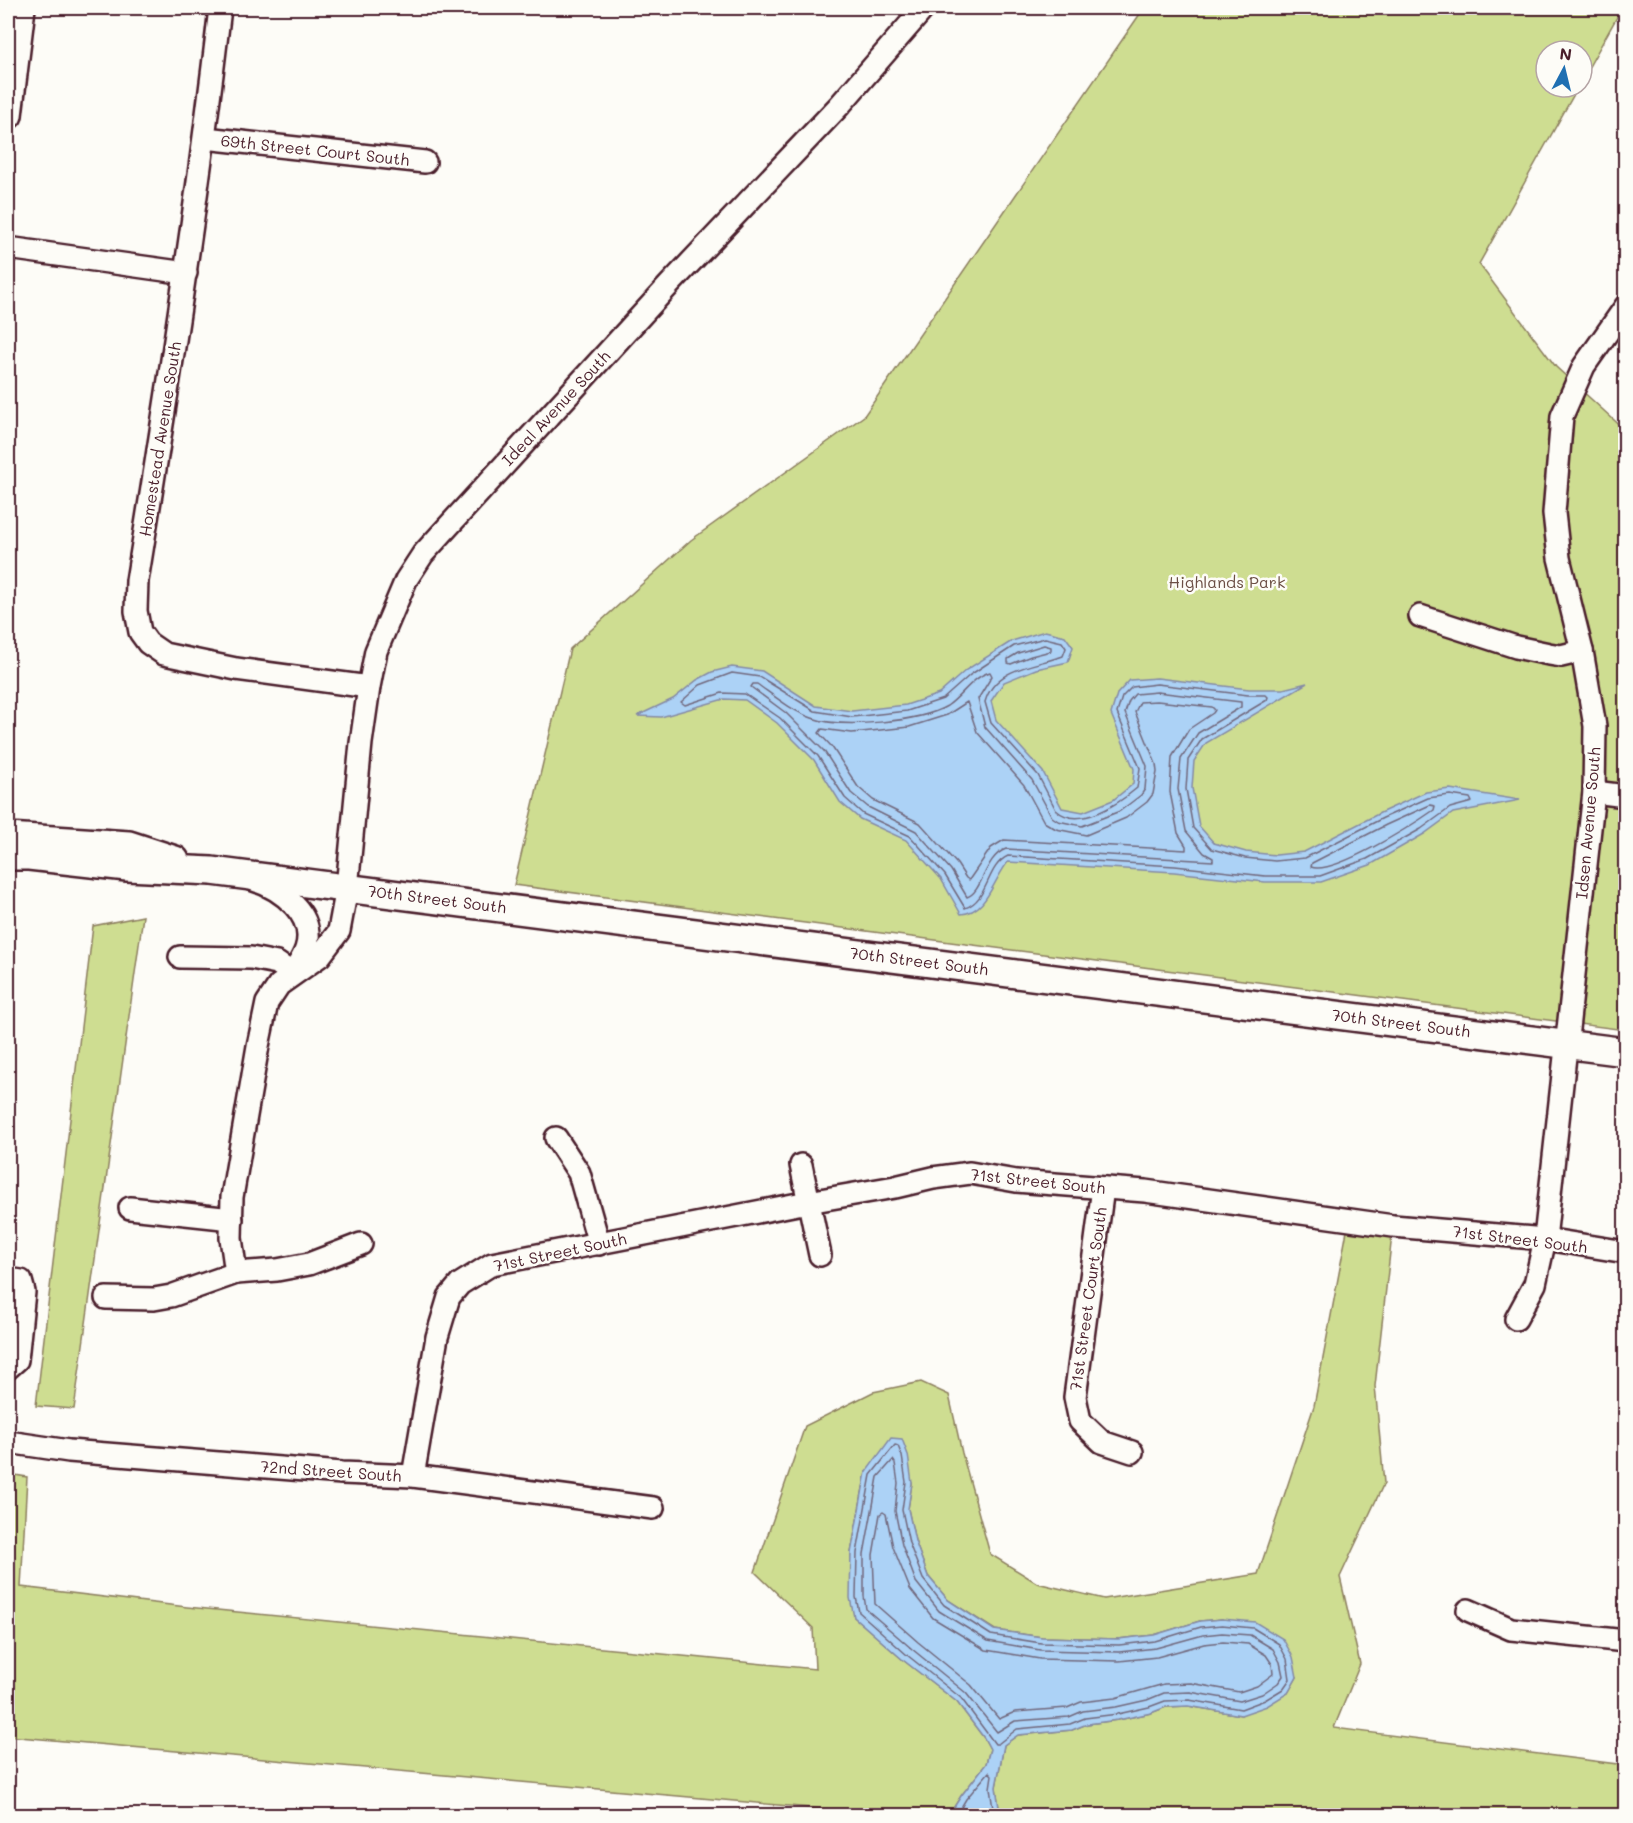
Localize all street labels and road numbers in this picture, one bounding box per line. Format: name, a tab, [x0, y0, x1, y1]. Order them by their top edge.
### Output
street label: 69th Street Court South	[220, 129, 410, 170]
street label: Homestead Avenue South	[134, 340, 185, 538]
street label: Ideal Avenue South	[497, 346, 614, 470]
street label: Idsen Avenue South	[1570, 746, 1605, 900]
street label: 70th Street South	[367, 880, 507, 917]
street label: 70th Street South	[849, 942, 989, 979]
street label: 70th Street South	[1331, 1004, 1471, 1041]
street label: 71st Street South	[970, 1163, 1106, 1198]
street label: 71st Street Court South	[1064, 1206, 1111, 1392]
street label: 71st Street South	[1452, 1220, 1589, 1257]
street label: 71st Street South	[492, 1227, 628, 1276]
street label: 72nd Street South	[260, 1455, 402, 1486]

